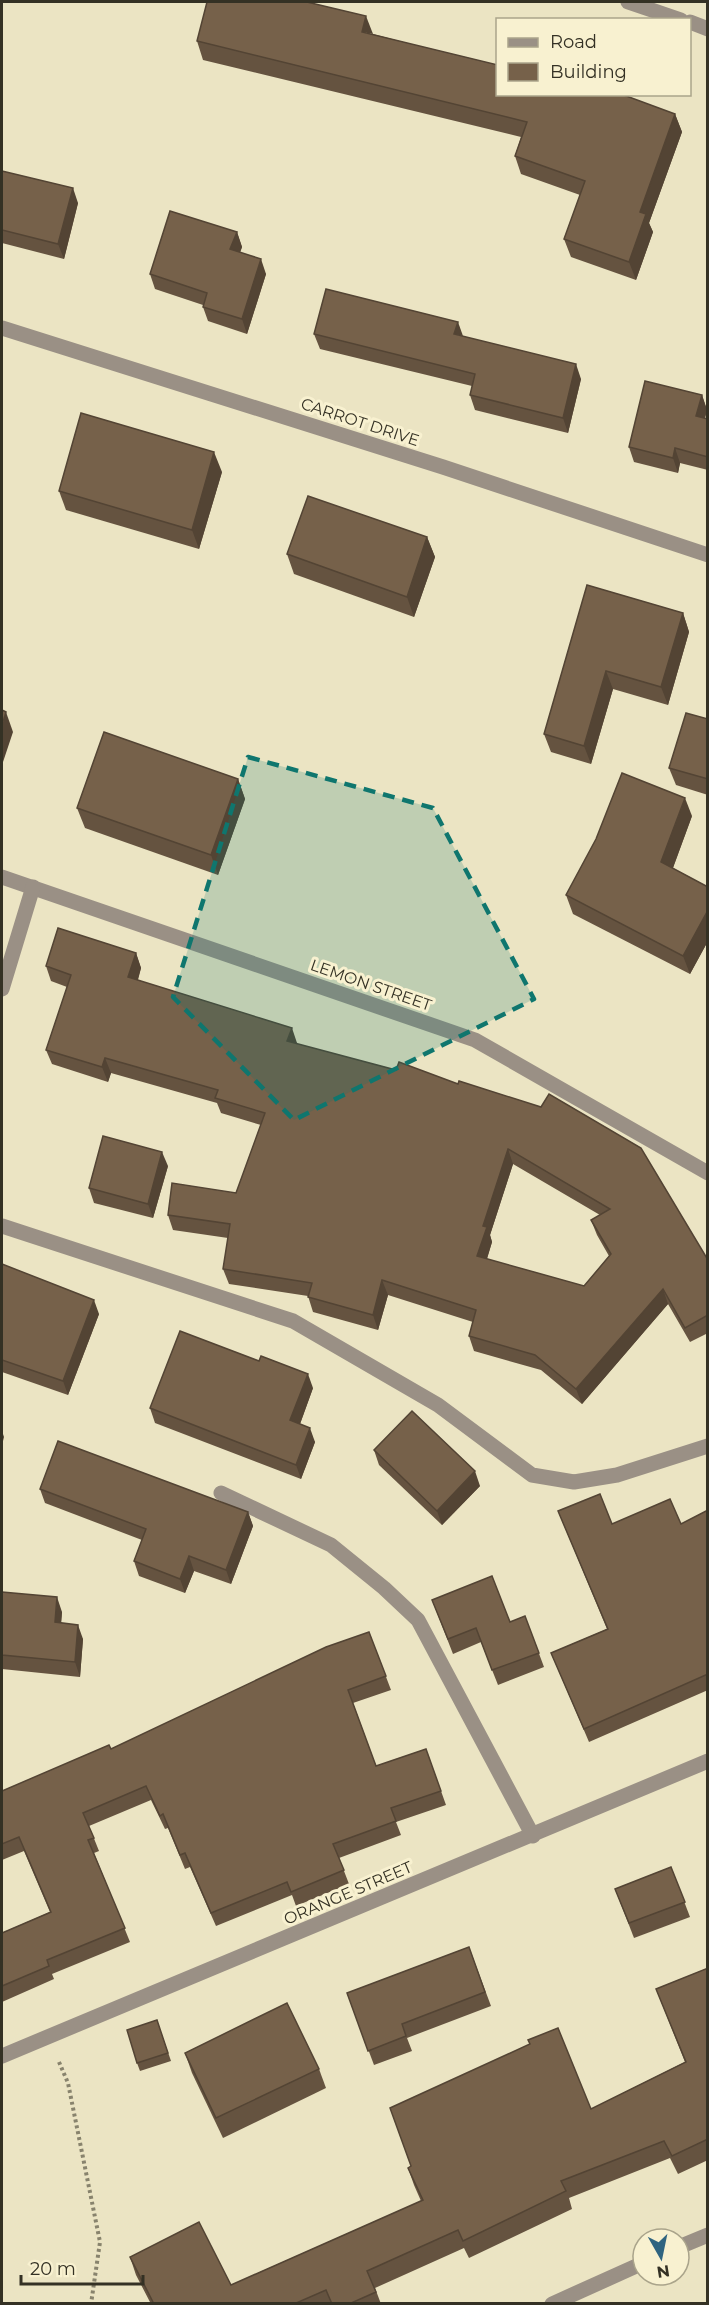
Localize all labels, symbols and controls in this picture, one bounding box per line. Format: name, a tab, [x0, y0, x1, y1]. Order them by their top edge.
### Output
legend	[496, 18, 691, 96]
text: Road	[550, 31, 597, 53]
text: Building	[550, 61, 627, 83]
street label: CARROT DRIVE	[298, 394, 422, 450]
street label: LEMON STREET	[308, 955, 435, 1015]
street label: ORANGE STREET	[281, 1857, 416, 1929]
north arrow	[631, 2227, 691, 2287]
scale bar	[21, 2248, 142, 2286]
text: 20 m	[30, 2258, 76, 2280]
text: N	[655, 2261, 671, 2282]

